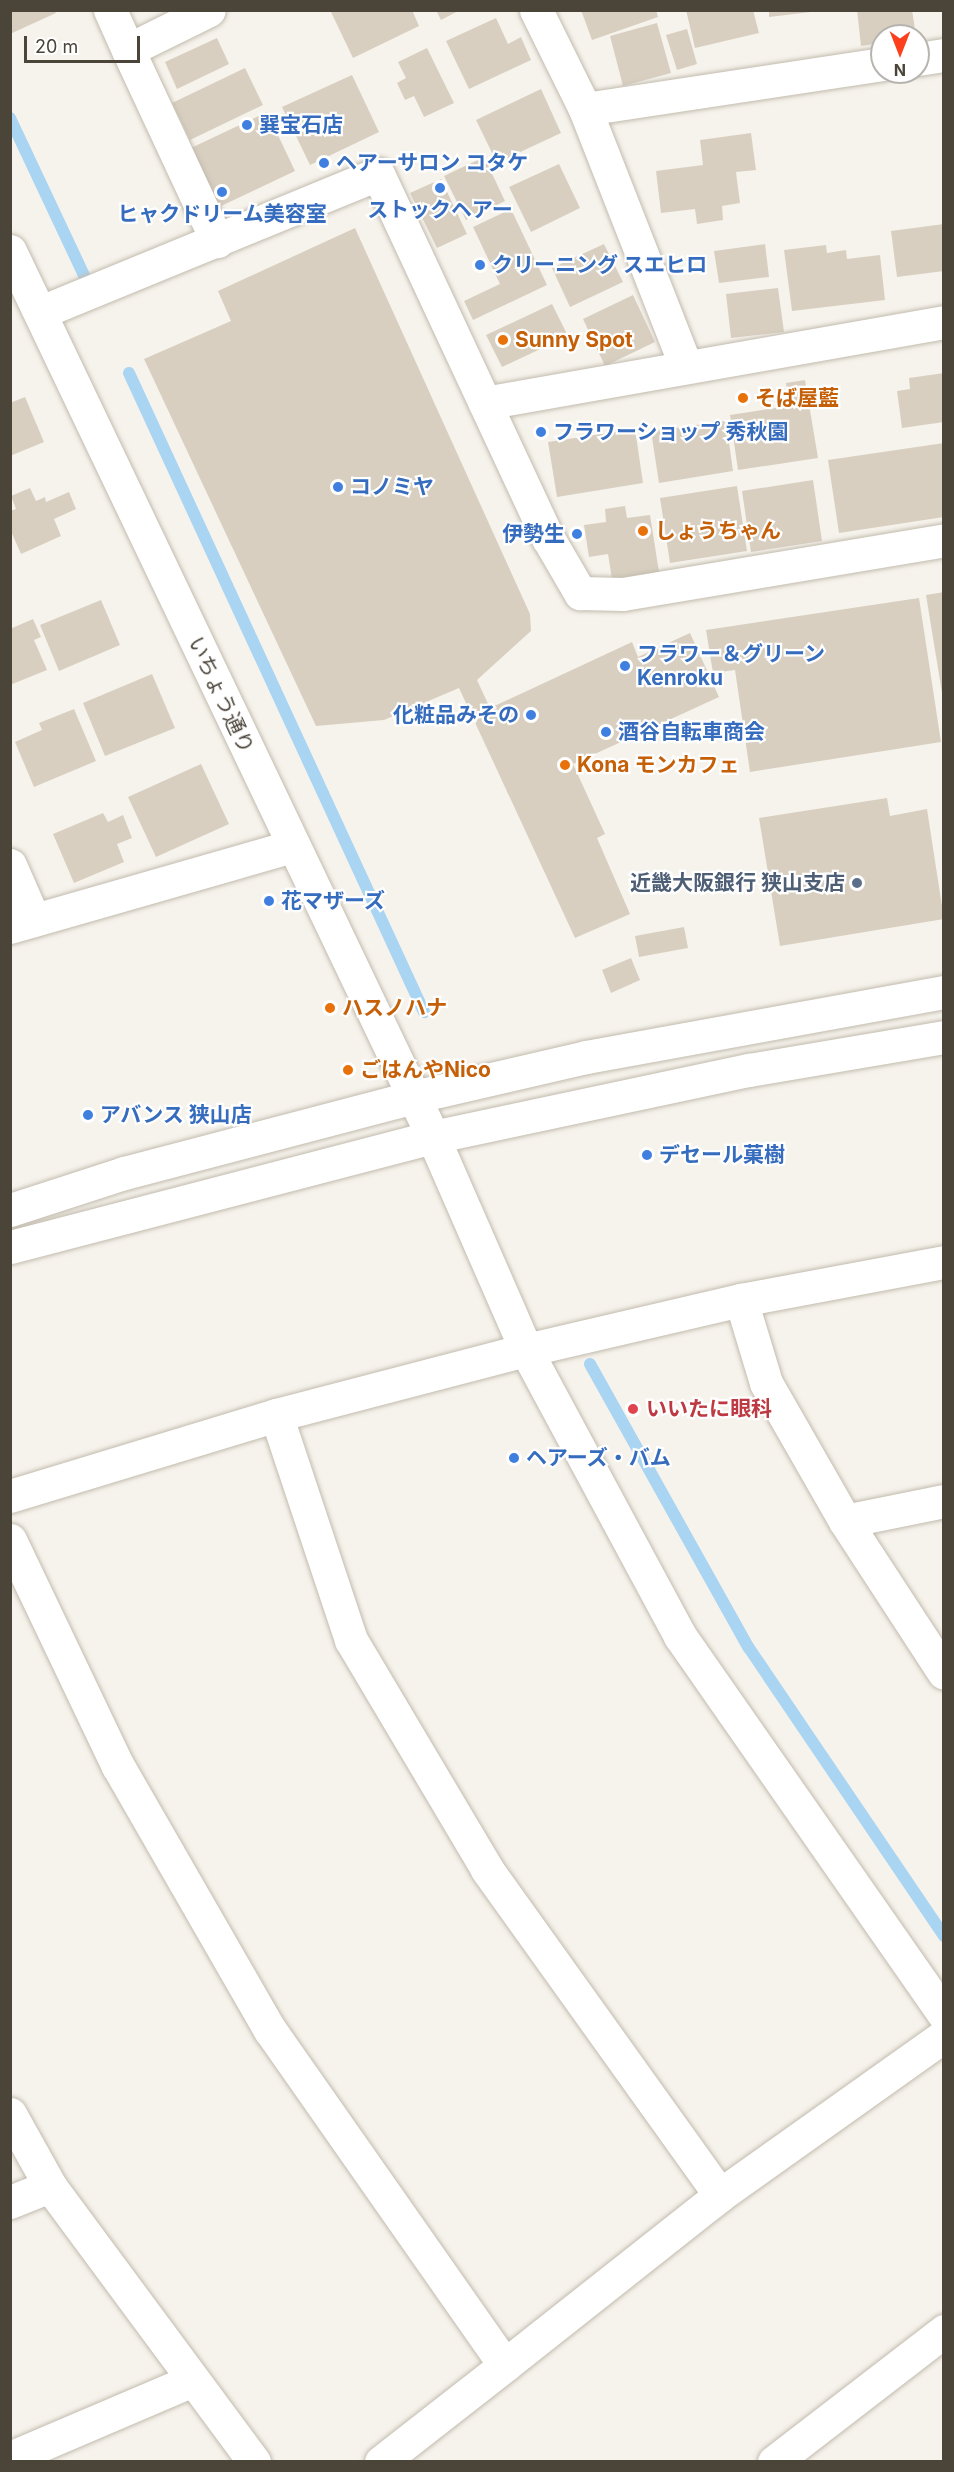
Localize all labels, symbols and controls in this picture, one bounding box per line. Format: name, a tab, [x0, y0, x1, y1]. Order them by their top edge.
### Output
scale bar	[27, 24, 142, 62]
north arrow	[870, 24, 930, 84]
text: 20 m	[35, 36, 78, 57]
text: N	[894, 60, 906, 80]
place label: 巽宝石店	[259, 112, 343, 138]
marker: 巽宝石店	[240, 118, 254, 132]
place label: ヘアーサロン コタケ	[336, 150, 529, 176]
marker: ヘアーサロン コタケ	[317, 156, 331, 170]
marker: ストックヘアー	[433, 181, 447, 195]
marker: ヒャクドリーム美容室	[215, 185, 229, 199]
place label: ストックヘアー	[367, 197, 513, 223]
place label: ヒャクドリーム美容室	[117, 201, 327, 227]
place label: クリーニング スエヒロ	[492, 252, 707, 278]
marker: クリーニング スエヒロ	[473, 258, 487, 272]
place label: Sunny Spot	[515, 327, 633, 353]
marker: Sunny Spot	[496, 333, 510, 347]
place label: そば屋藍	[755, 385, 839, 411]
marker: そば屋藍	[736, 391, 750, 405]
place label: フラワーショップ 秀秋園	[553, 419, 789, 445]
marker: フラワーショップ 秀秋園	[534, 425, 548, 439]
place label: コノミヤ	[350, 474, 434, 500]
marker: コノミヤ	[331, 480, 345, 494]
place label: しょうちゃん	[655, 518, 781, 544]
place label: 伊勢生	[502, 521, 565, 547]
marker: しょうちゃん	[636, 524, 650, 538]
marker: 伊勢生	[570, 527, 584, 541]
street label: いちょう通り	[183, 633, 259, 757]
place label: フラワー＆グリーン Kenroku	[637, 641, 826, 691]
marker: フラワー＆グリーン Kenroku	[618, 659, 632, 673]
place label: 化粧品みその	[393, 702, 519, 728]
marker: 化粧品みその	[524, 708, 538, 722]
place label: 酒谷自転車商会	[618, 719, 765, 745]
marker: 酒谷自転車商会	[599, 725, 613, 739]
place label: Kona モンカフェ	[577, 752, 739, 778]
marker: Kona モンカフェ	[558, 758, 572, 772]
place label: 近畿大阪銀行 狭山支店	[630, 870, 845, 896]
marker: 近畿大阪銀行 狭山支店	[850, 876, 864, 890]
place label: 花マザーズ	[281, 888, 386, 914]
marker: 花マザーズ	[262, 894, 276, 908]
place label: ハスノハナ	[342, 995, 447, 1021]
marker: ハスノハナ	[323, 1001, 337, 1015]
place label: ごはんやNico	[360, 1057, 491, 1083]
marker: ごはんやNico	[341, 1063, 355, 1077]
place label: アバンス 狭山店	[100, 1102, 252, 1128]
marker: アバンス 狭山店	[81, 1108, 95, 1122]
place label: デセール菓樹	[659, 1142, 785, 1168]
marker: デセール菓樹	[640, 1148, 654, 1162]
place label: いいたに眼科	[646, 1396, 772, 1422]
marker: いいたに眼科	[624, 1400, 642, 1418]
place label: ヘアーズ・バム	[526, 1445, 672, 1471]
marker: ヘアーズ・バム	[507, 1451, 521, 1465]

